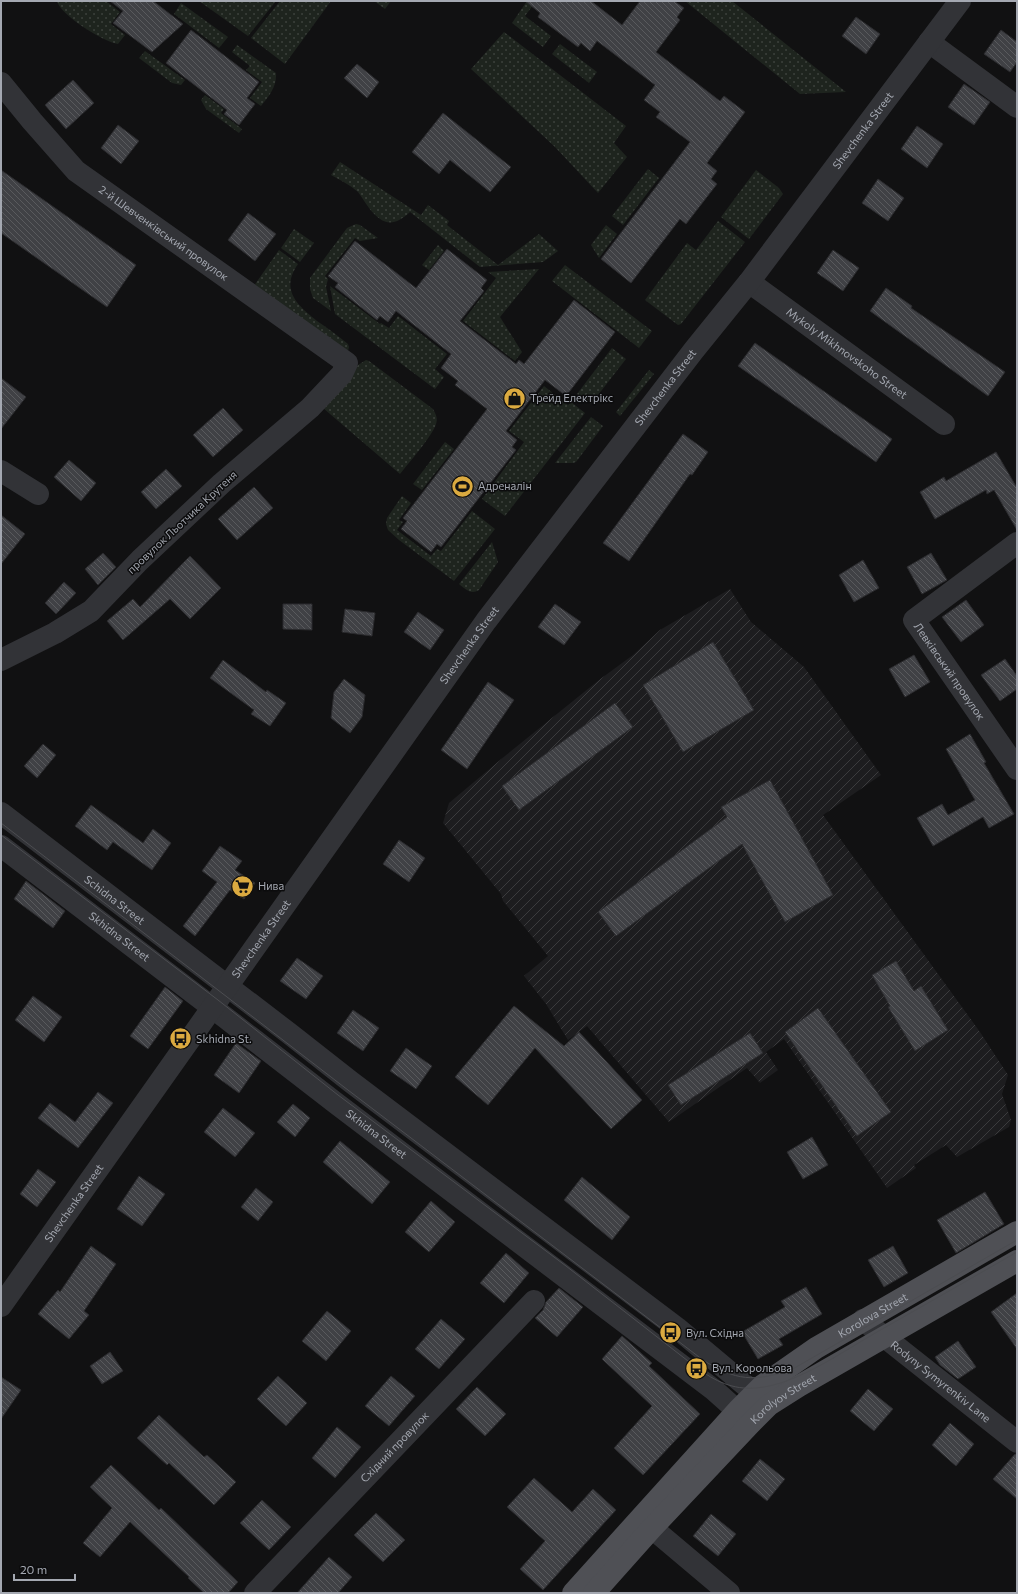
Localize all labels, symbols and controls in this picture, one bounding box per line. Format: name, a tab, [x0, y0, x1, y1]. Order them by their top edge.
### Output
street label: Shevchenka Street	[829, 89, 896, 171]
street label: 2-й Шевченківський провулок	[97, 182, 231, 283]
street label: Mykoly Mikhnovskoho Street	[784, 305, 910, 401]
street label: Shevchenka Street	[632, 346, 699, 428]
shop icon: Трейд Електрікс	[502, 385, 528, 411]
place label: Трейд Електрікс	[530, 391, 613, 404]
street label: провулок Льотчика Крутеня	[124, 467, 239, 576]
sports icon: Адреналін	[450, 473, 476, 499]
place label: Адреналін	[478, 479, 532, 492]
street label: Shevchenka Street	[437, 603, 501, 686]
street label: Левківський провулок	[912, 620, 988, 722]
street label: Schidna Street	[82, 872, 148, 927]
supermarket icon: Нива	[230, 873, 256, 899]
place label: Нива	[258, 879, 284, 892]
street label: Shevchenka Street	[229, 896, 293, 980]
street label: Skhidna Street	[87, 909, 153, 964]
bus stop icon: Skhidna St.	[168, 1026, 194, 1052]
place label: Skhidna St.	[196, 1032, 252, 1045]
street label: Skhidna Street	[344, 1106, 410, 1161]
street label: Shevchenka Street	[41, 1161, 106, 1244]
street label: Korolova Street	[835, 1289, 910, 1340]
bus stop icon: Вул. Східна	[657, 1320, 683, 1346]
place label: Вул. Східна	[686, 1326, 744, 1339]
street label: Rodyny Symyrenkiv Lane	[888, 1338, 994, 1425]
bus stop icon: Вул. Корольова	[684, 1355, 710, 1381]
place label: Вул. Корольова	[712, 1361, 792, 1374]
street label: Korolyov Street	[747, 1370, 819, 1426]
street label: Східний провулок	[357, 1408, 431, 1485]
scale bar	[14, 1556, 75, 1582]
text: 20 m	[20, 1562, 47, 1576]

